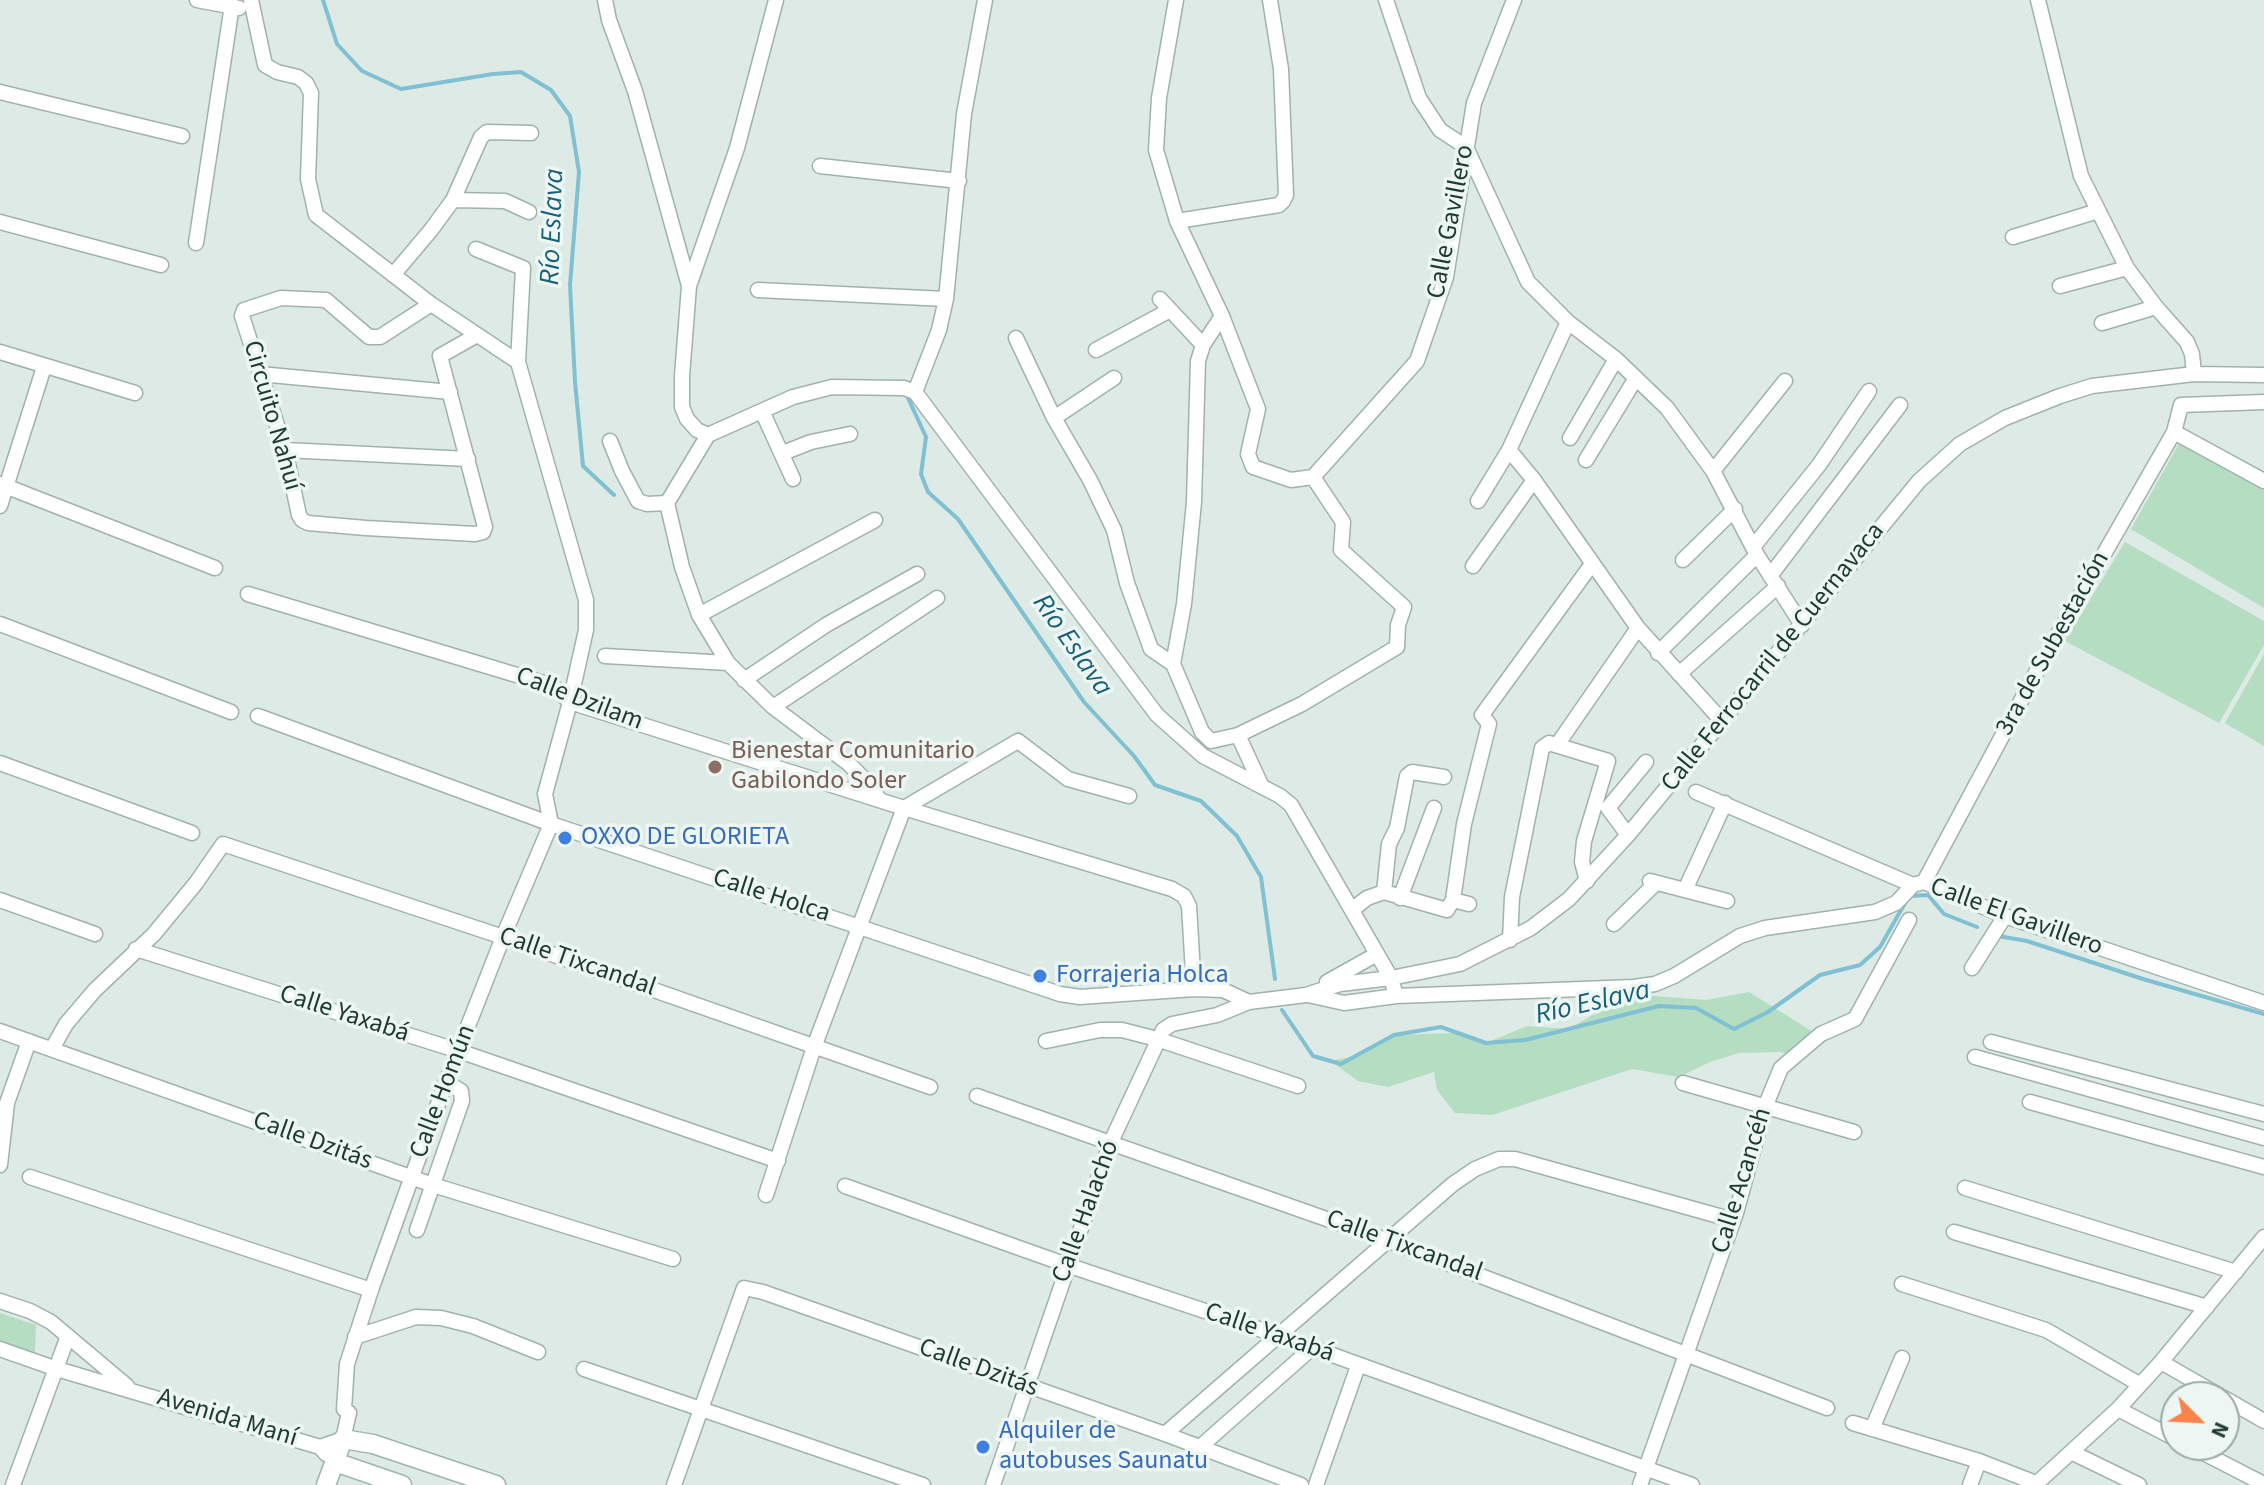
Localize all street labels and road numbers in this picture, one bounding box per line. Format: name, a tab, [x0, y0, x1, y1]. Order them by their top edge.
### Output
street label: Calle Gavillero	[1422, 142, 1482, 302]
street label: Circuito Nahuí	[235, 337, 307, 495]
street label: Calle Ferrocarril de Cuernavaca	[1656, 517, 1892, 799]
street label: 3ra de Subestación	[1990, 546, 2118, 742]
street label: Calle Dzilam	[511, 661, 647, 739]
street label: Calle Holca	[708, 863, 834, 931]
street label: Calle El Gavillero	[1925, 872, 2107, 964]
street label: Calle Tixcandal	[494, 922, 660, 1004]
street label: Calle Yaxabá	[275, 979, 413, 1051]
street label: Calle Homún	[404, 1021, 484, 1163]
street label: Calle Acancéh	[1706, 1104, 1780, 1258]
street label: Calle Dzitás	[248, 1106, 376, 1178]
street label: Calle Halachó	[1047, 1137, 1127, 1287]
street label: Calle Tixcandal	[1322, 1204, 1486, 1290]
street label: Calle Yaxabá	[1200, 1297, 1338, 1371]
street label: Calle Dzitás	[914, 1333, 1042, 1405]
street label: Avenida Maní	[153, 1383, 301, 1455]

